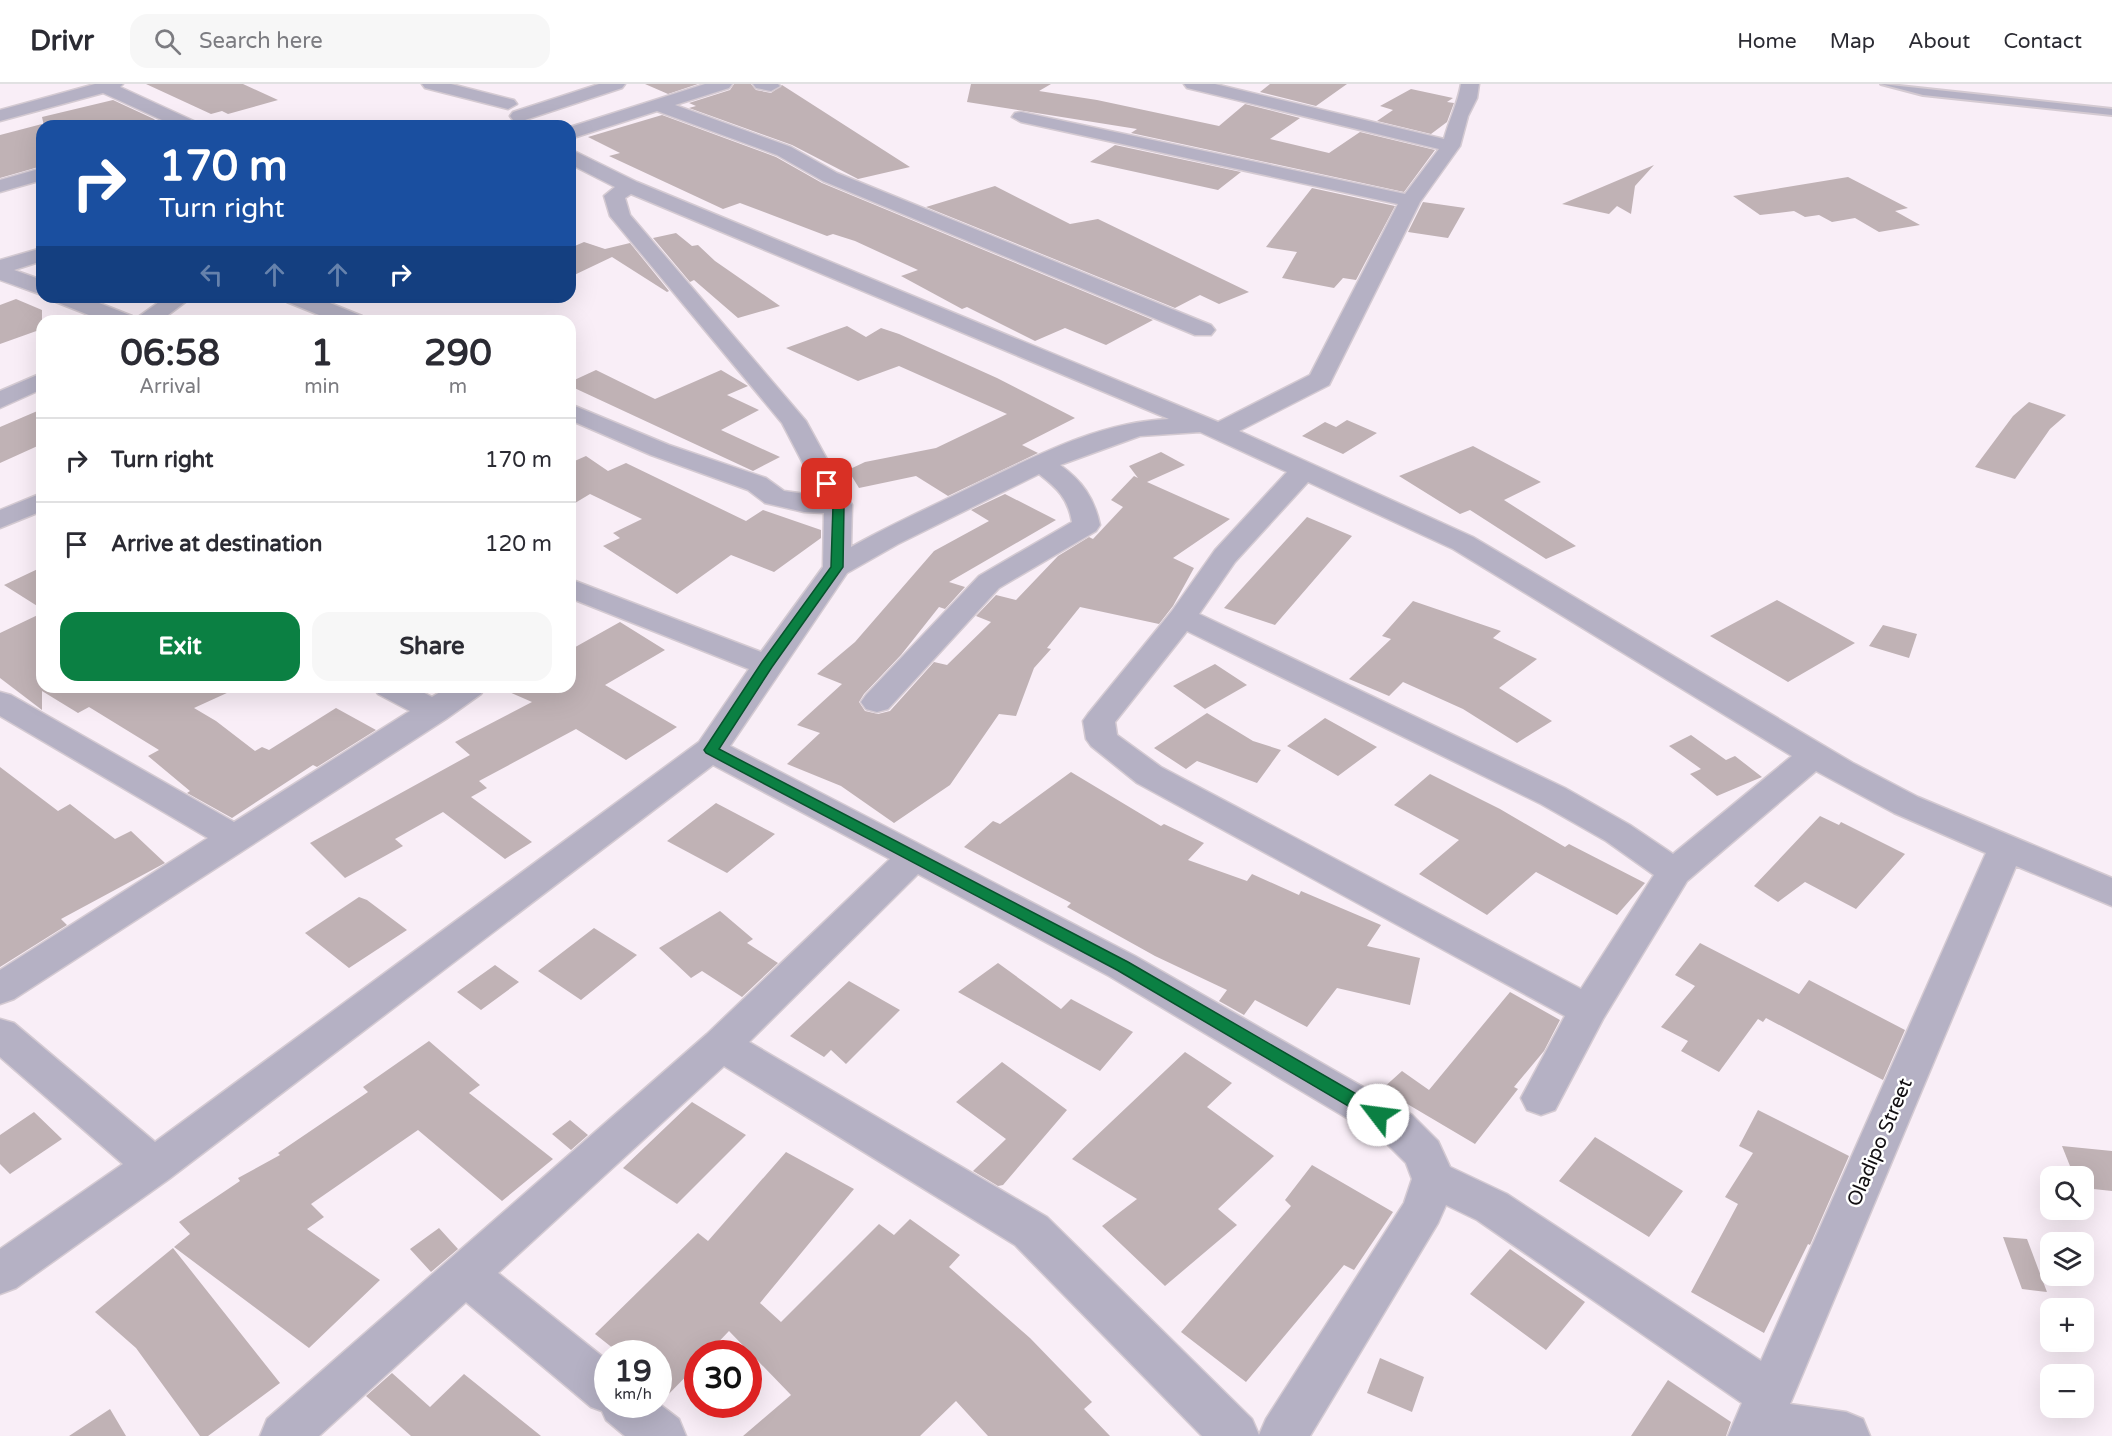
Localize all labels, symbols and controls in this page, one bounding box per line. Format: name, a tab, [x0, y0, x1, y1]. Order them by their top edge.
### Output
search box	[130, 14, 550, 68]
text: Drivr	[30, 24, 94, 58]
icon: search	[151, 25, 184, 58]
text: Search here	[199, 28, 323, 54]
text: Home	[1737, 29, 1797, 54]
text: Map	[1830, 29, 1875, 54]
text: About	[1908, 29, 1970, 54]
text: Contact	[2003, 29, 2082, 54]
text: 170 m	[159, 141, 288, 192]
icon: right	[60, 144, 138, 222]
text: Turn right	[159, 192, 285, 225]
icon: left	[195, 258, 228, 291]
icon: ahead	[258, 258, 291, 291]
icon: ahead	[321, 258, 354, 291]
icon: right	[384, 258, 417, 291]
text: 06:58	[120, 332, 220, 375]
text: 1	[311, 332, 333, 375]
text: 290	[424, 332, 492, 375]
text: Arrival	[139, 375, 201, 399]
text: min	[304, 375, 340, 399]
text: m	[449, 375, 467, 399]
icon: right	[60, 444, 93, 477]
text: Turn right	[111, 447, 213, 473]
text: 170 m	[485, 447, 552, 473]
pin	[801, 458, 852, 509]
icon: arrive	[810, 467, 843, 500]
icon: arrive	[60, 528, 93, 561]
text: Arrive at destination	[111, 531, 322, 557]
text: 120 m	[485, 531, 552, 557]
button: Exit	[60, 612, 300, 681]
button: Share	[312, 612, 552, 681]
street label: Oladipo Street	[1842, 1074, 1918, 1210]
position arrow	[1346, 1083, 1410, 1147]
map controls	[2040, 1166, 2094, 1418]
button: search	[2040, 1166, 2094, 1220]
button: layers	[2040, 1232, 2094, 1286]
button: +	[2040, 1298, 2094, 1352]
speed limit sign: 30	[684, 1340, 762, 1418]
text: 19	[614, 1353, 652, 1390]
button: −	[2040, 1364, 2094, 1418]
text: km/h	[614, 1385, 652, 1403]

